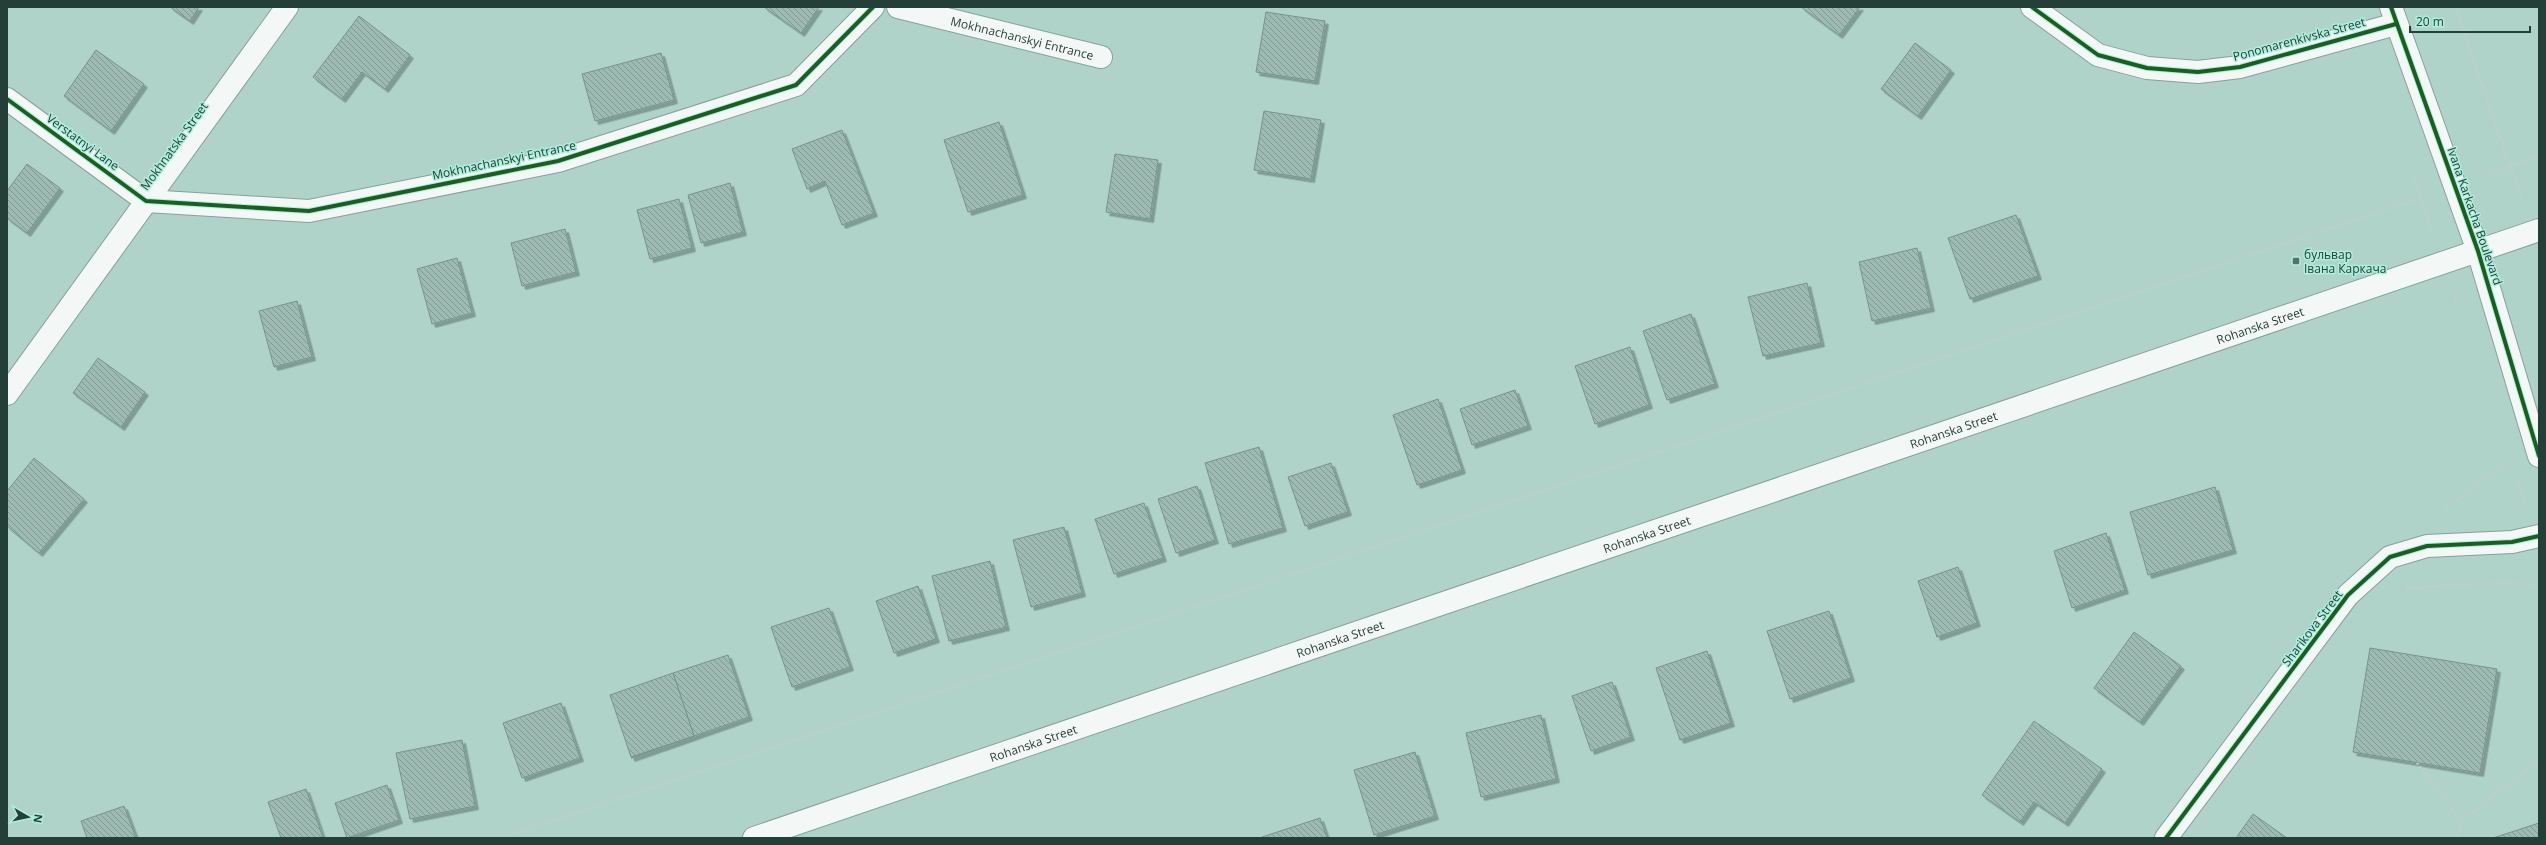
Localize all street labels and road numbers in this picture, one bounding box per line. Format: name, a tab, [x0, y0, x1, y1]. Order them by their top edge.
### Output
street label: Mokhnachanskyi Entrance	[949, 12, 1096, 63]
street label: Ponomarenkivska Street	[2231, 13, 2367, 65]
street label: Mokhnatska Street	[136, 98, 212, 194]
street label: Verstatnyi Lane	[43, 110, 123, 174]
street label: Mokhnachanskyi Entrance	[430, 136, 578, 184]
street label: Ivana Karkacha Boulevard	[2443, 145, 2507, 287]
street label: Rohanska Street	[2214, 302, 2306, 348]
street label: Rohanska Street	[1907, 407, 1999, 452]
street label: Rohanska Street	[1601, 511, 1693, 557]
street label: Sharikova Street	[2278, 586, 2346, 670]
street label: Rohanska Street	[1294, 616, 1386, 661]
street label: Rohanska Street	[987, 720, 1079, 766]

